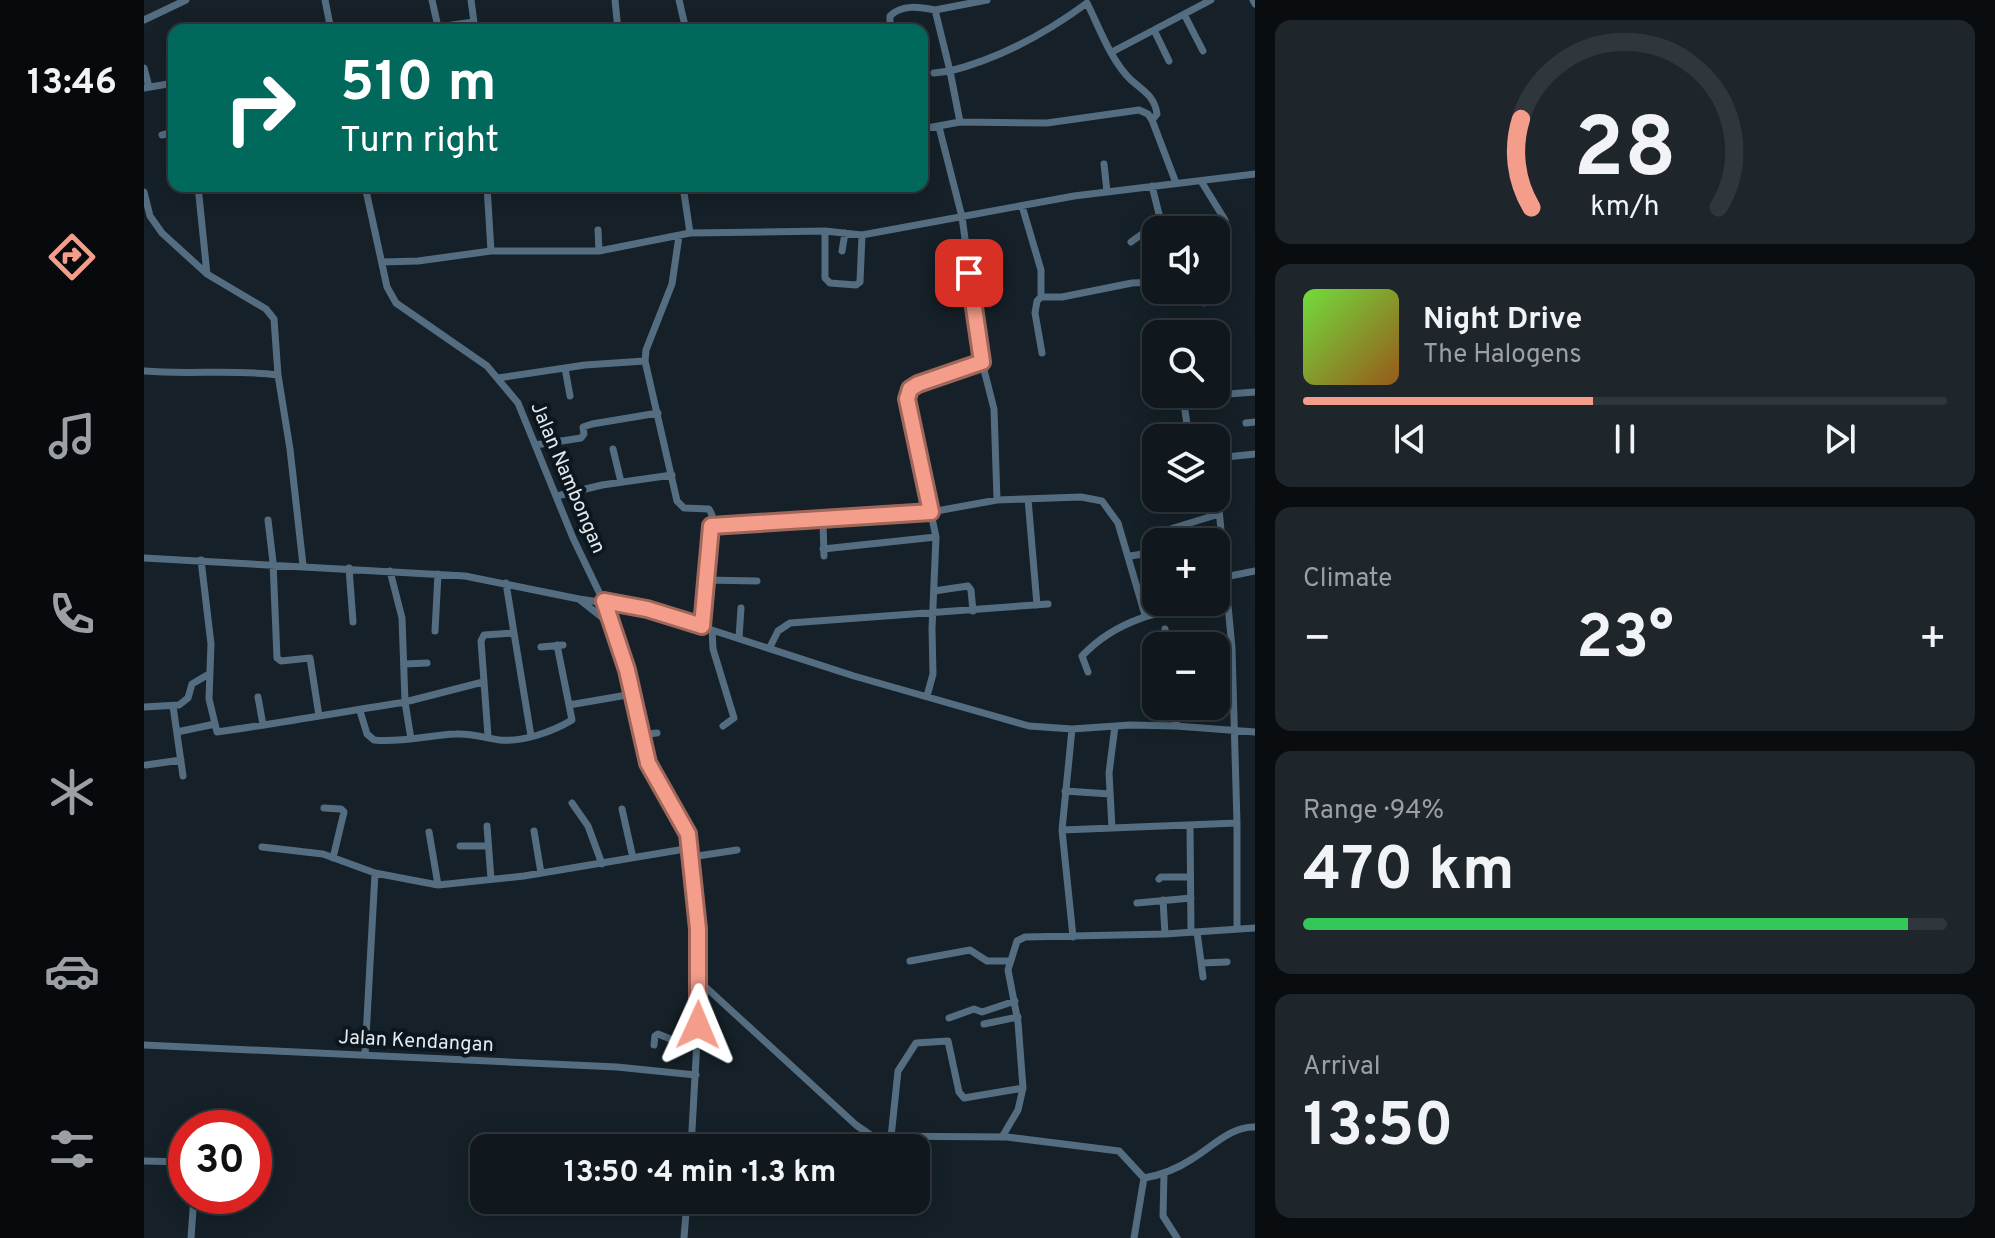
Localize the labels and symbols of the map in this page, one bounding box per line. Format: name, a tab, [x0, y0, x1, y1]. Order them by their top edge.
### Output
pin	[935, 239, 1003, 307]
street label: Jalan Nambongan	[523, 398, 611, 558]
position arrow	[656, 983, 740, 1067]
street label: Jalan Kendangan	[338, 1025, 494, 1059]
speed limit sign: 30	[168, 1110, 272, 1214]

